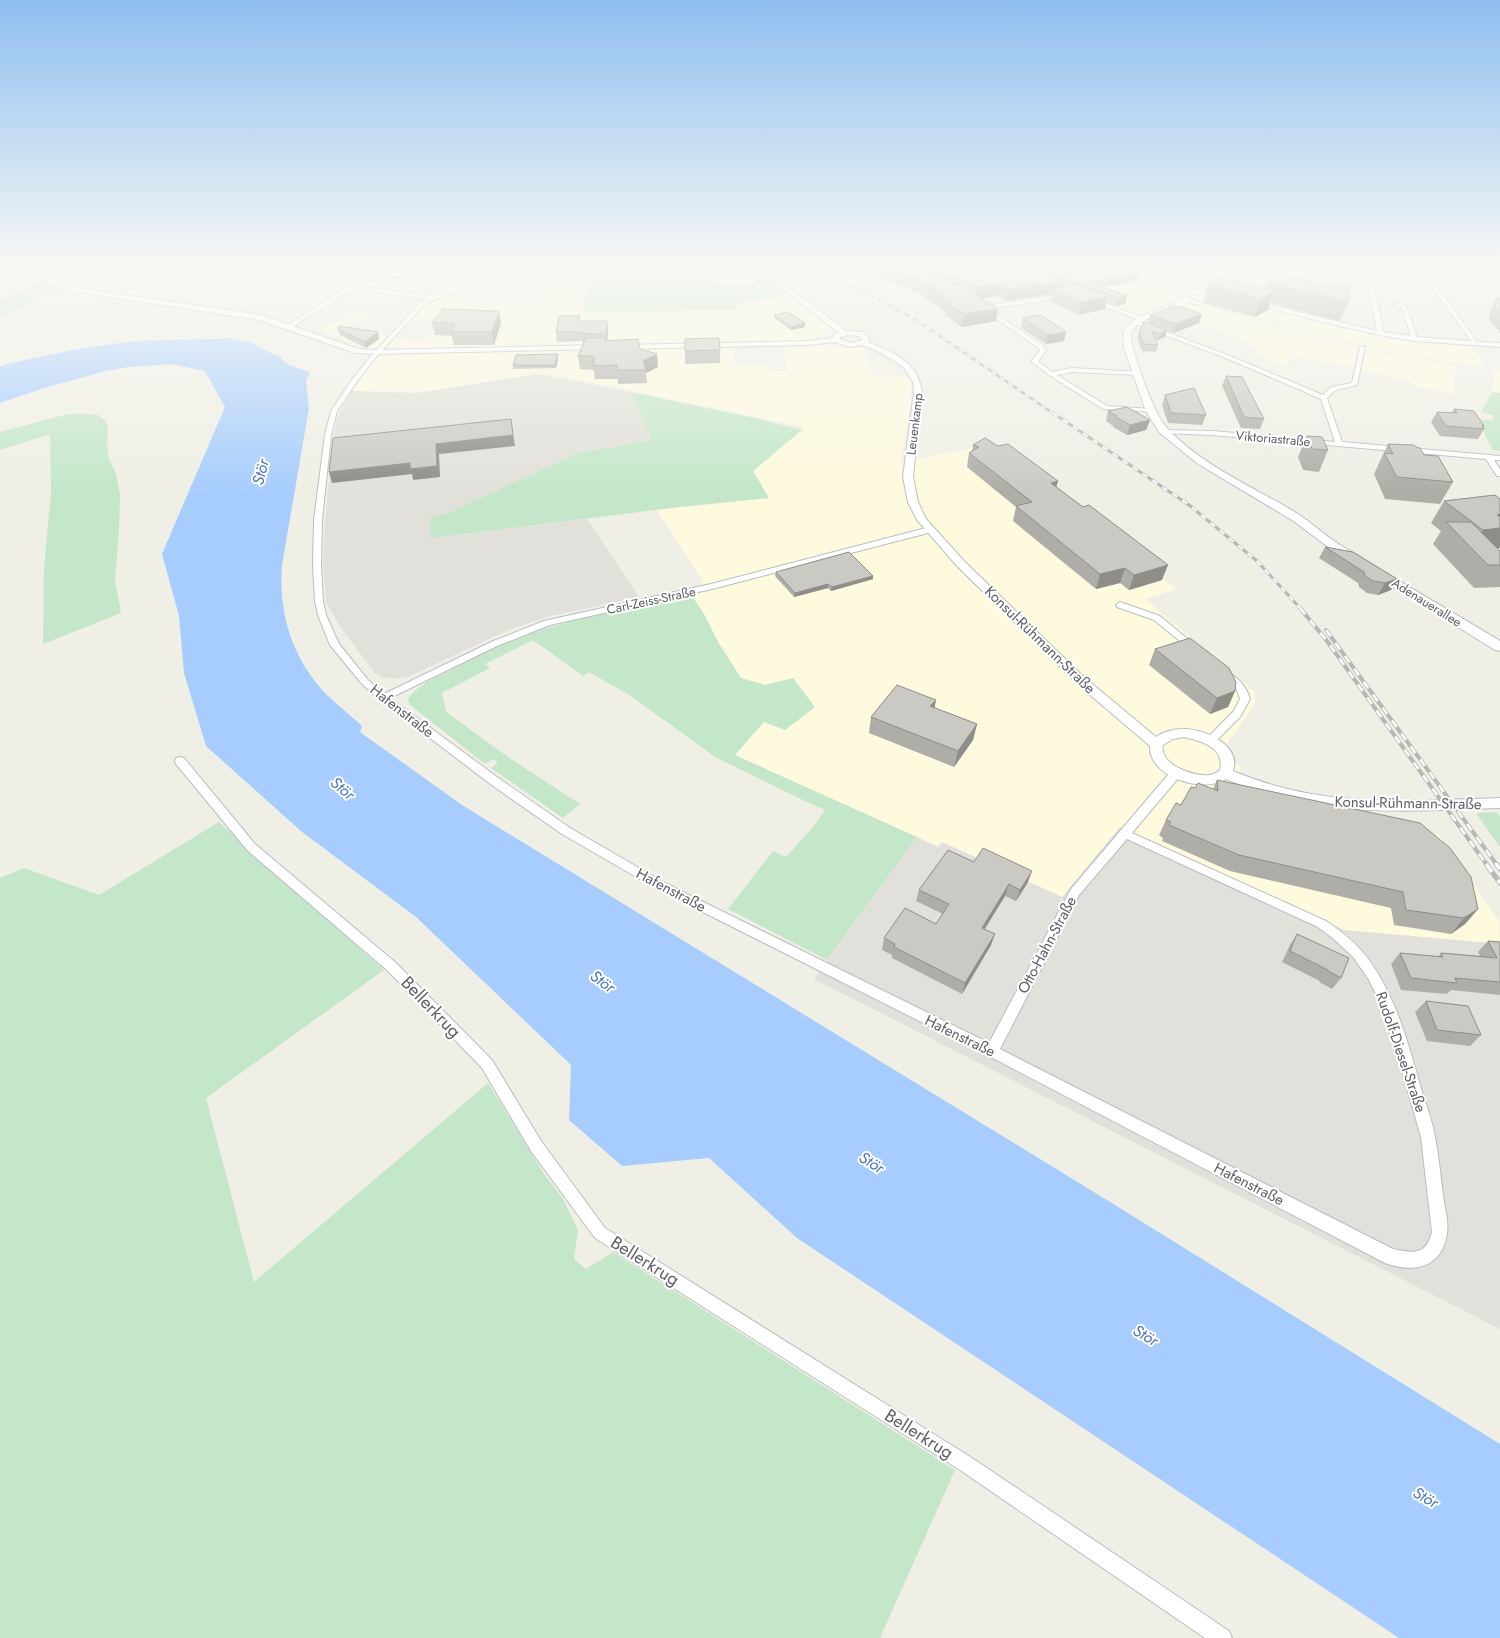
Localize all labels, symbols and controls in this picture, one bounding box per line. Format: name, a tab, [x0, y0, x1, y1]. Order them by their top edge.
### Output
street label: Leuenkamp	[901, 392, 928, 456]
street label: Viktoriastraße	[1235, 426, 1311, 451]
water label: Stör	[246, 455, 275, 488]
street label: Adenauerallee	[1388, 573, 1466, 632]
street label: Konsul-Rühmann-Straße	[979, 581, 1101, 699]
street label: Carl-Zeiss-Straße	[605, 582, 698, 619]
street label: Hafenstraße	[365, 679, 439, 743]
water label: Stör	[325, 771, 361, 807]
street label: Konsul-Rühmann-Straße	[1334, 791, 1482, 815]
street label: Hafenstraße	[632, 862, 710, 918]
street label: Otto-Hahn-Straße	[1012, 892, 1082, 998]
water label: Stör	[585, 964, 621, 999]
street label: Bellerkrug	[395, 970, 467, 1044]
street label: Rudolf-Diesel-Straße	[1370, 989, 1432, 1116]
street label: Hafenstraße	[921, 1009, 999, 1063]
water label: Stör	[855, 1146, 890, 1180]
street label: Hafenstraße	[1210, 1157, 1288, 1211]
street label: Bellerkrug	[606, 1230, 684, 1292]
water label: Stör	[1129, 1319, 1164, 1353]
street label: Bellerkrug	[880, 1403, 958, 1465]
water label: Stör	[1409, 1481, 1444, 1515]

